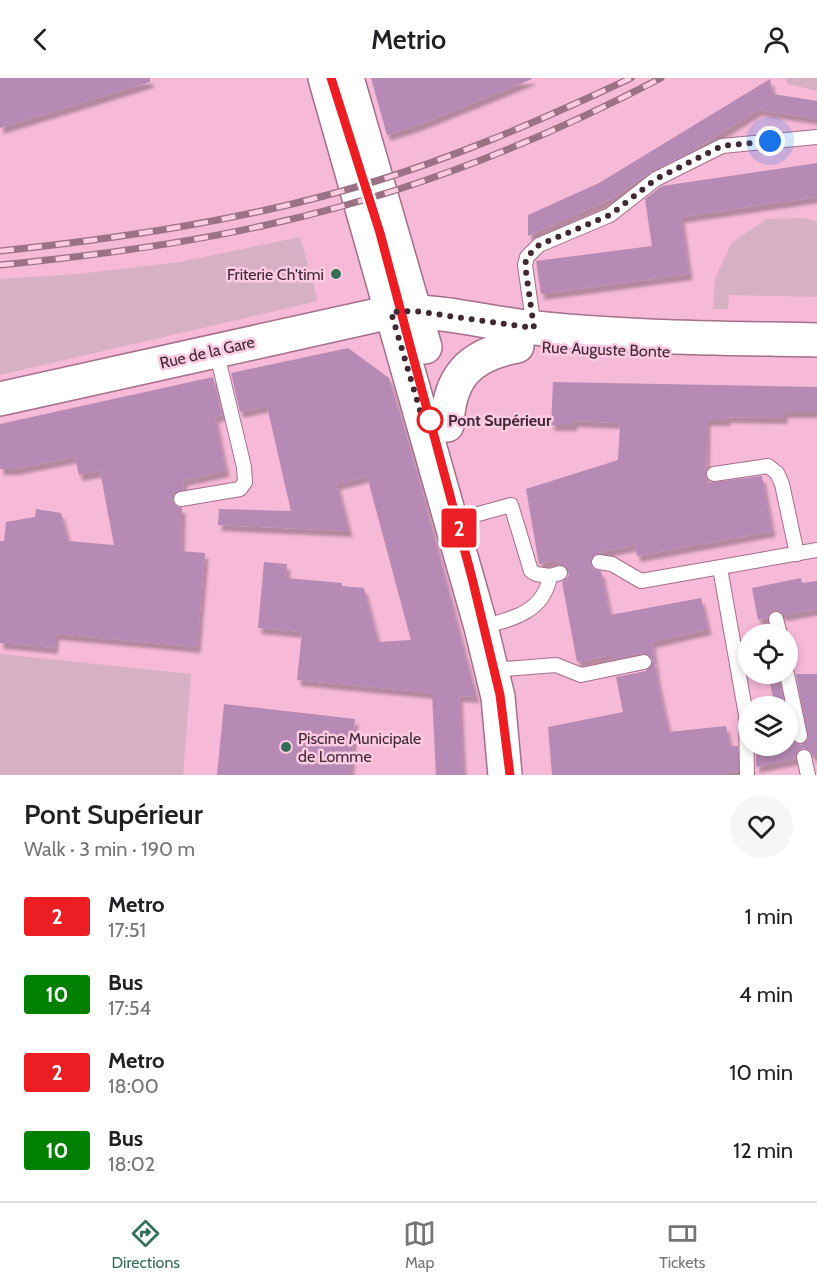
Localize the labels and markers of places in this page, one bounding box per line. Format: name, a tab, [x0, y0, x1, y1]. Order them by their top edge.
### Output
place label: Friterie Ch'timi	[227, 265, 324, 284]
marker: Friterie Ch'timi	[329, 267, 343, 281]
marker: Pont Supérieur	[417, 407, 443, 433]
place label: Pont Supérieur	[448, 411, 552, 430]
place label: Piscine Municipale de Lomme	[298, 729, 421, 766]
marker: Piscine Municipale de Lomme	[279, 740, 293, 754]

